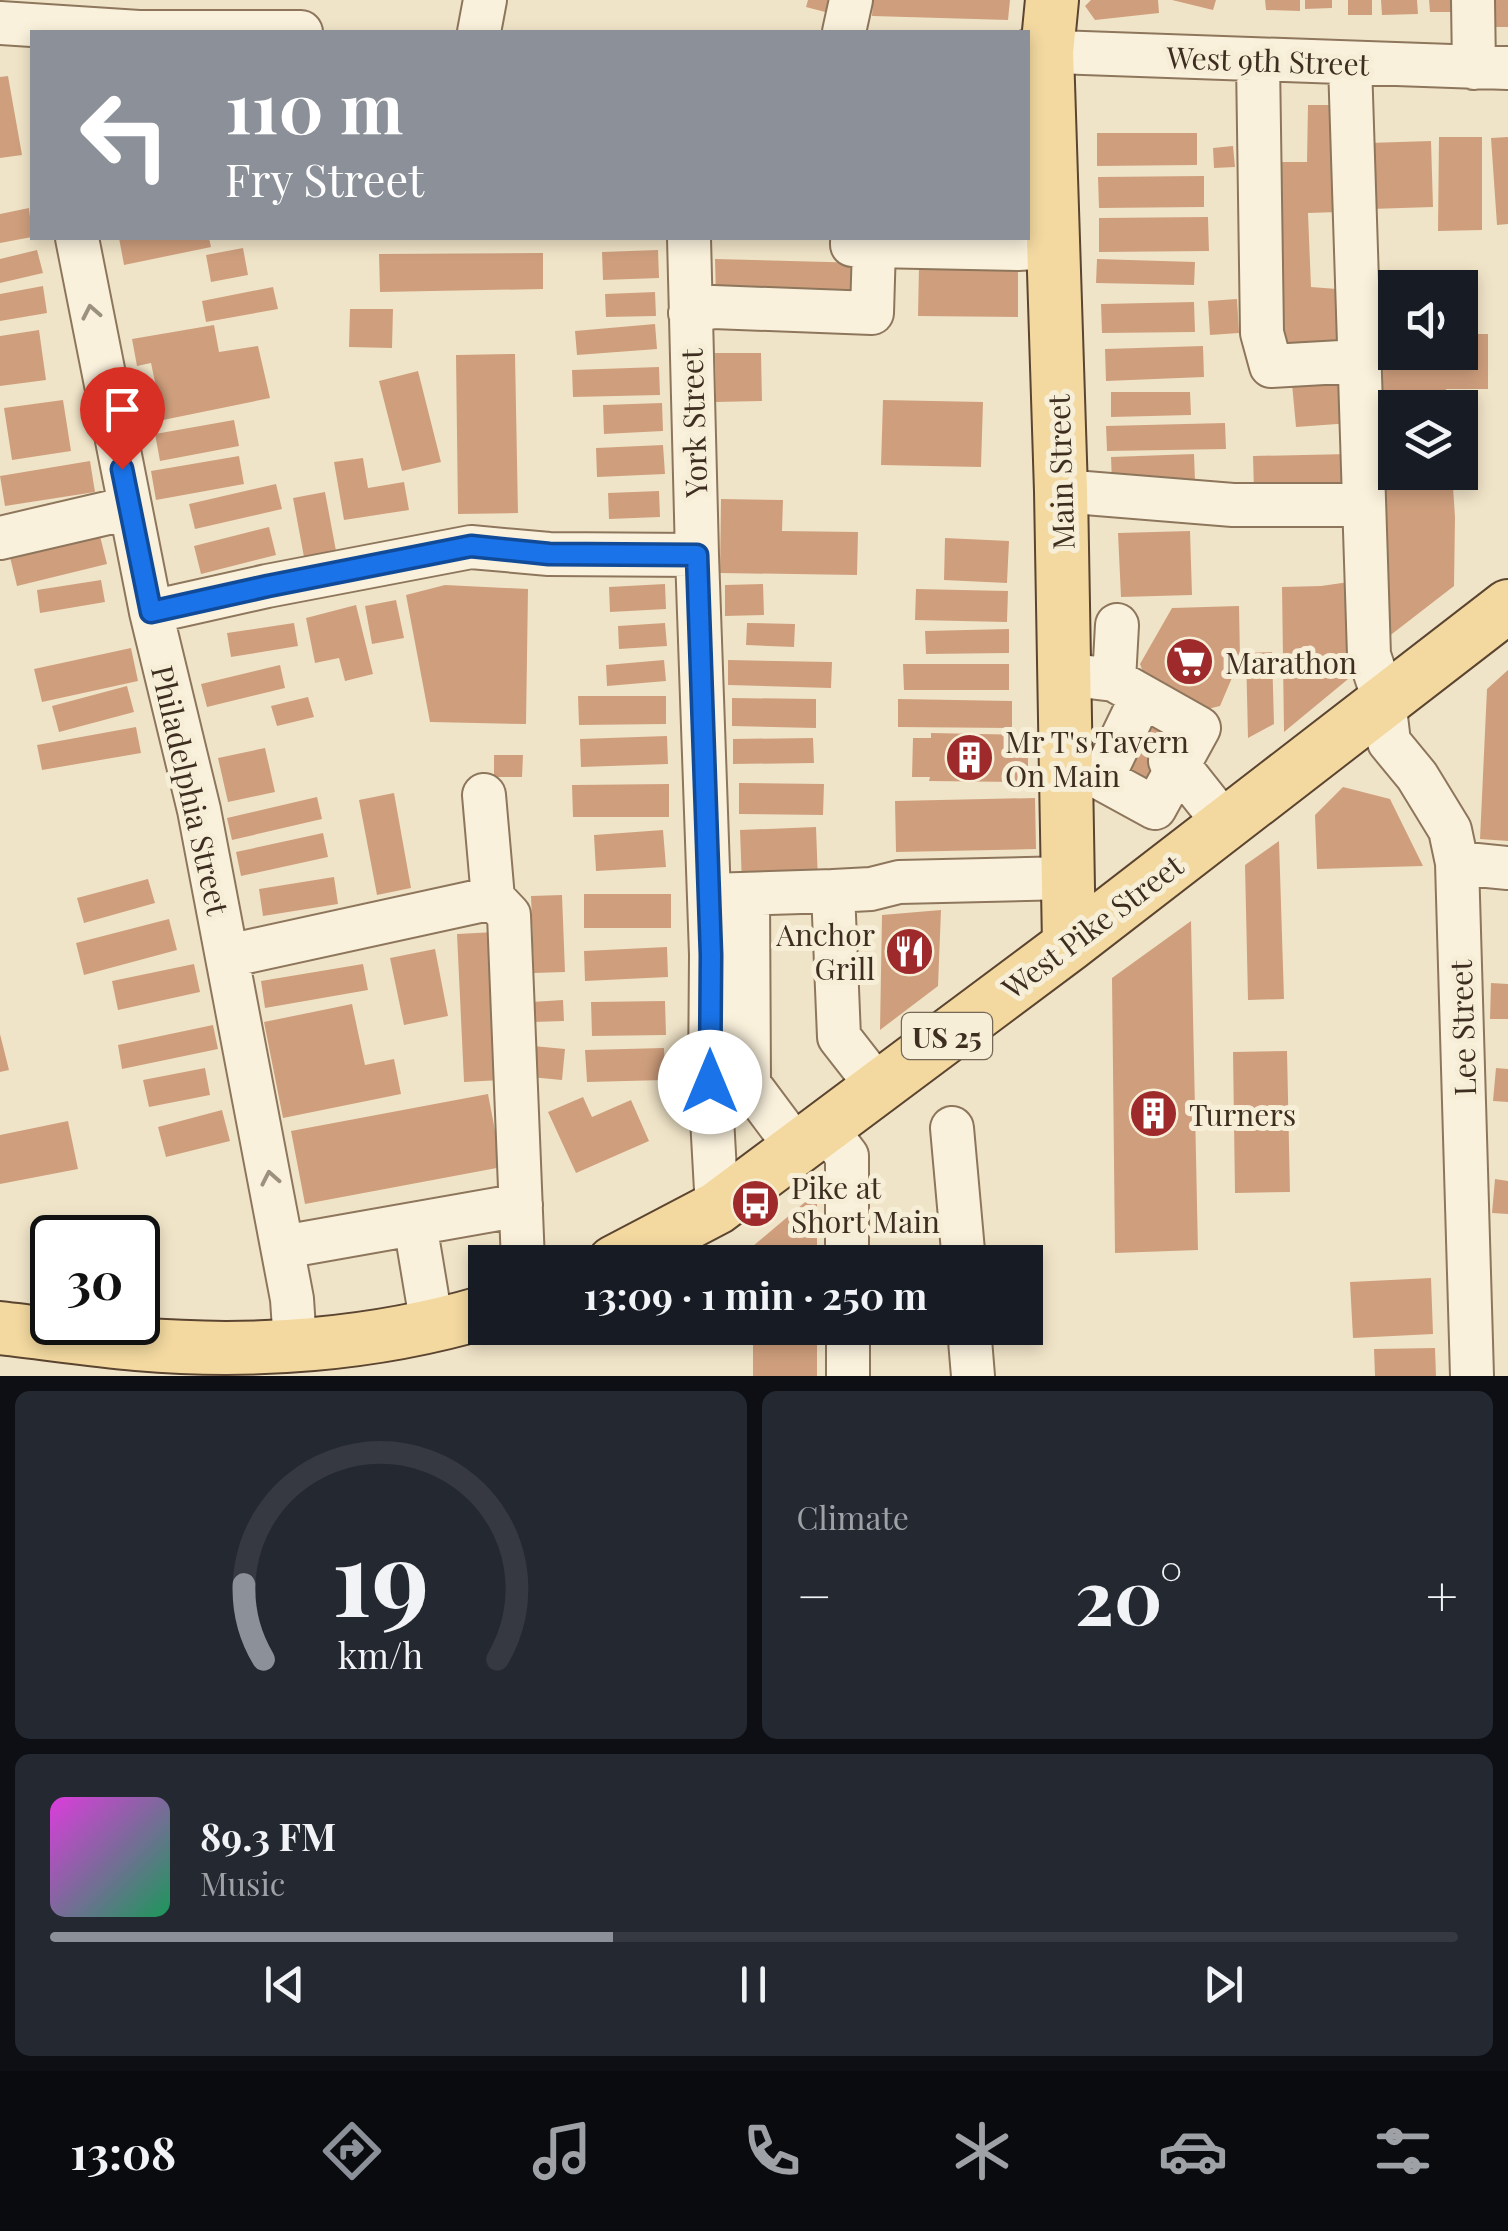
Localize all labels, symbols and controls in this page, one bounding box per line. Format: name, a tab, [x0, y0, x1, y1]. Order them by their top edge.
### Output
street label: West 9th Street	[1165, 36, 1370, 84]
text: 110 m	[225, 58, 403, 152]
icon: left	[60, 70, 190, 200]
text: Fry Street	[225, 148, 424, 208]
map controls	[1378, 270, 1478, 490]
button: sound	[1378, 270, 1478, 370]
one-way arrow	[82, 304, 103, 321]
street label: York Street	[670, 347, 716, 499]
pin	[80, 367, 165, 470]
icon: arrive	[95, 382, 150, 437]
button: layers	[1378, 390, 1478, 490]
street label: Main Street	[1037, 393, 1083, 550]
supermarket icon: Marathon	[1164, 636, 1216, 688]
place label: Marathon	[1225, 642, 1357, 682]
street label: Philadelphia Street	[143, 661, 239, 919]
place label: Mr T's Tavern On Main	[1005, 721, 1189, 795]
building icon: Mr T's Tavern On Main	[944, 732, 996, 784]
street label: West Pike Street	[993, 845, 1191, 1008]
place label: Anchor Grill	[775, 914, 875, 988]
restaurant icon: Anchor Grill	[884, 925, 936, 977]
street label: Lee Street	[1440, 959, 1484, 1097]
road number: US 25	[902, 1013, 992, 1059]
position arrow	[658, 1030, 762, 1134]
building icon: Turners	[1128, 1088, 1180, 1140]
place label: Turners	[1189, 1094, 1296, 1134]
place label: Pike at Short Main	[791, 1167, 940, 1241]
one-way arrow	[260, 1170, 281, 1187]
bus stop icon: Pike at Short Main	[730, 1178, 782, 1230]
speed limit sign: 30	[30, 1215, 160, 1345]
text: 13:09 · 1 min · 250 m	[584, 1269, 927, 1320]
text: Climate	[797, 1495, 909, 1538]
text: 19	[332, 1504, 429, 1643]
text: 20°	[1075, 1544, 1183, 1644]
text: −	[797, 1557, 832, 1631]
text: +	[1426, 1557, 1458, 1631]
text: km/h	[338, 1630, 424, 1678]
text: 89.3 FM	[200, 1810, 336, 1861]
text: Music	[200, 1861, 285, 1904]
icon: previous	[257, 1957, 312, 2012]
icon: pause	[726, 1957, 781, 2012]
icon: next	[1196, 1957, 1251, 2012]
icon: directions	[317, 2116, 387, 2186]
icon: music	[527, 2116, 597, 2186]
icon: phone	[737, 2116, 807, 2186]
icon: climate	[947, 2116, 1017, 2186]
icon: car	[1158, 2116, 1228, 2186]
icon: filters	[1368, 2116, 1438, 2186]
text: 13:08	[70, 2121, 176, 2181]

